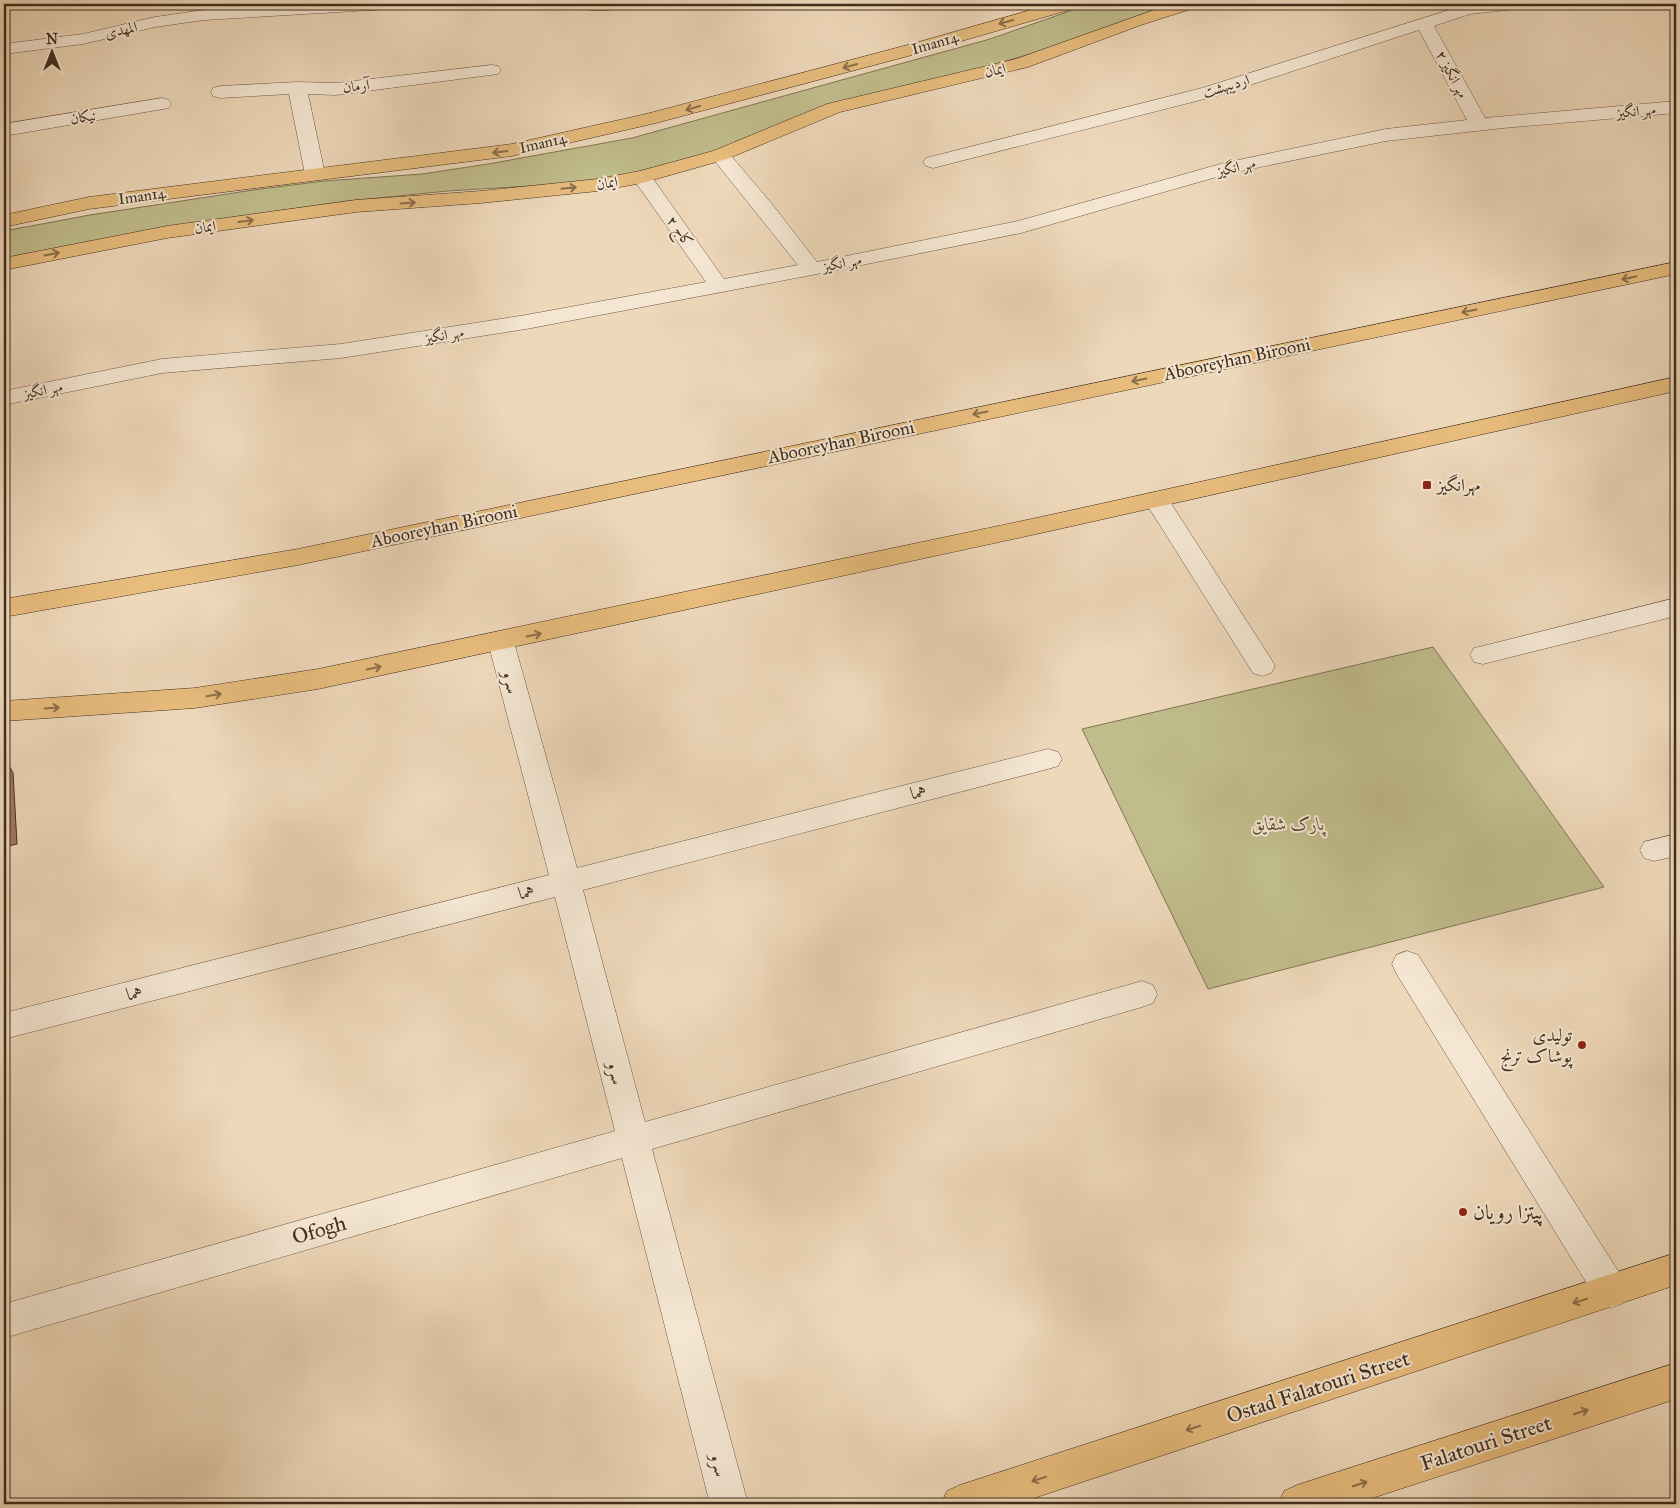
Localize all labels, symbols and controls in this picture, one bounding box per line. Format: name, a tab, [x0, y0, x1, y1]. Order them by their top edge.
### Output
street label: المهدی	[103, 18, 139, 42]
one-way arrow	[999, 18, 1015, 28]
north arrow	[28, 28, 78, 78]
street label: Iman14	[910, 28, 961, 58]
text: N	[46, 31, 58, 48]
street label: مهر انگیز ۲	[1431, 47, 1473, 102]
street label: ایمان	[982, 59, 1008, 81]
one-way arrow	[842, 62, 858, 71]
street label: اردیبهشت	[1200, 70, 1252, 103]
street label: آرمان	[341, 75, 372, 97]
street label: مهر انگیز	[1613, 99, 1657, 123]
one-way arrow	[685, 103, 701, 113]
street label: نیکان	[69, 106, 97, 128]
street label: Iman14	[518, 129, 569, 157]
one-way arrow	[492, 147, 508, 157]
street label: مهر انگیز	[1213, 153, 1258, 182]
street label: ایمان	[595, 172, 619, 194]
one-way arrow	[561, 183, 577, 193]
street label: Iman14	[117, 184, 168, 208]
one-way arrow	[399, 198, 415, 207]
street label: کاج ۲	[660, 212, 697, 252]
one-way arrow	[238, 216, 254, 226]
street label: ایمان	[193, 217, 217, 237]
one-way arrow	[43, 249, 59, 259]
street label: مهر انگیز	[819, 249, 864, 277]
one-way arrow	[1621, 274, 1637, 284]
one-way arrow	[1462, 307, 1478, 317]
street label: مهر انگیز	[421, 322, 465, 348]
street label: Abooreyhan Birooni	[1161, 333, 1312, 385]
street label: مهر انگیز	[20, 376, 65, 404]
one-way arrow	[1131, 376, 1147, 385]
one-way arrow	[972, 408, 988, 418]
street label: Abooreyhan Birooni	[765, 416, 916, 468]
place label: مهرانگیز	[1435, 473, 1481, 497]
marker: مهرانگیز	[1421, 479, 1433, 491]
street label: Abooreyhan Birooni	[368, 500, 519, 552]
one-way arrow	[525, 630, 541, 639]
one-way arrow	[366, 663, 382, 672]
street label: سرو	[496, 666, 525, 696]
one-way arrow	[206, 690, 222, 700]
one-way arrow	[44, 703, 60, 713]
street label: هما	[908, 779, 928, 805]
park label: پارک شقایق	[1251, 813, 1326, 837]
street label: هما	[516, 879, 536, 905]
street label: هما	[124, 980, 144, 1006]
place label: تولیدی پوشاک ترنج	[1500, 1024, 1574, 1072]
marker: تولیدی پوشاک ترنج	[1576, 1039, 1588, 1051]
street label: سرو	[601, 1057, 630, 1087]
place label: پیتزا رویان	[1473, 1199, 1543, 1227]
marker: پیتزا رویان	[1457, 1206, 1469, 1218]
street label: Ofogh	[289, 1210, 349, 1250]
one-way arrow	[1573, 1297, 1588, 1306]
street label: Ostad Falatouri Street	[1223, 1345, 1414, 1429]
one-way arrow	[1573, 1407, 1588, 1416]
street label: Falatouri Street	[1417, 1409, 1555, 1476]
one-way arrow	[1185, 1424, 1201, 1434]
street label: سرو	[704, 1449, 733, 1479]
one-way arrow	[1031, 1475, 1047, 1484]
one-way arrow	[1351, 1479, 1367, 1488]

